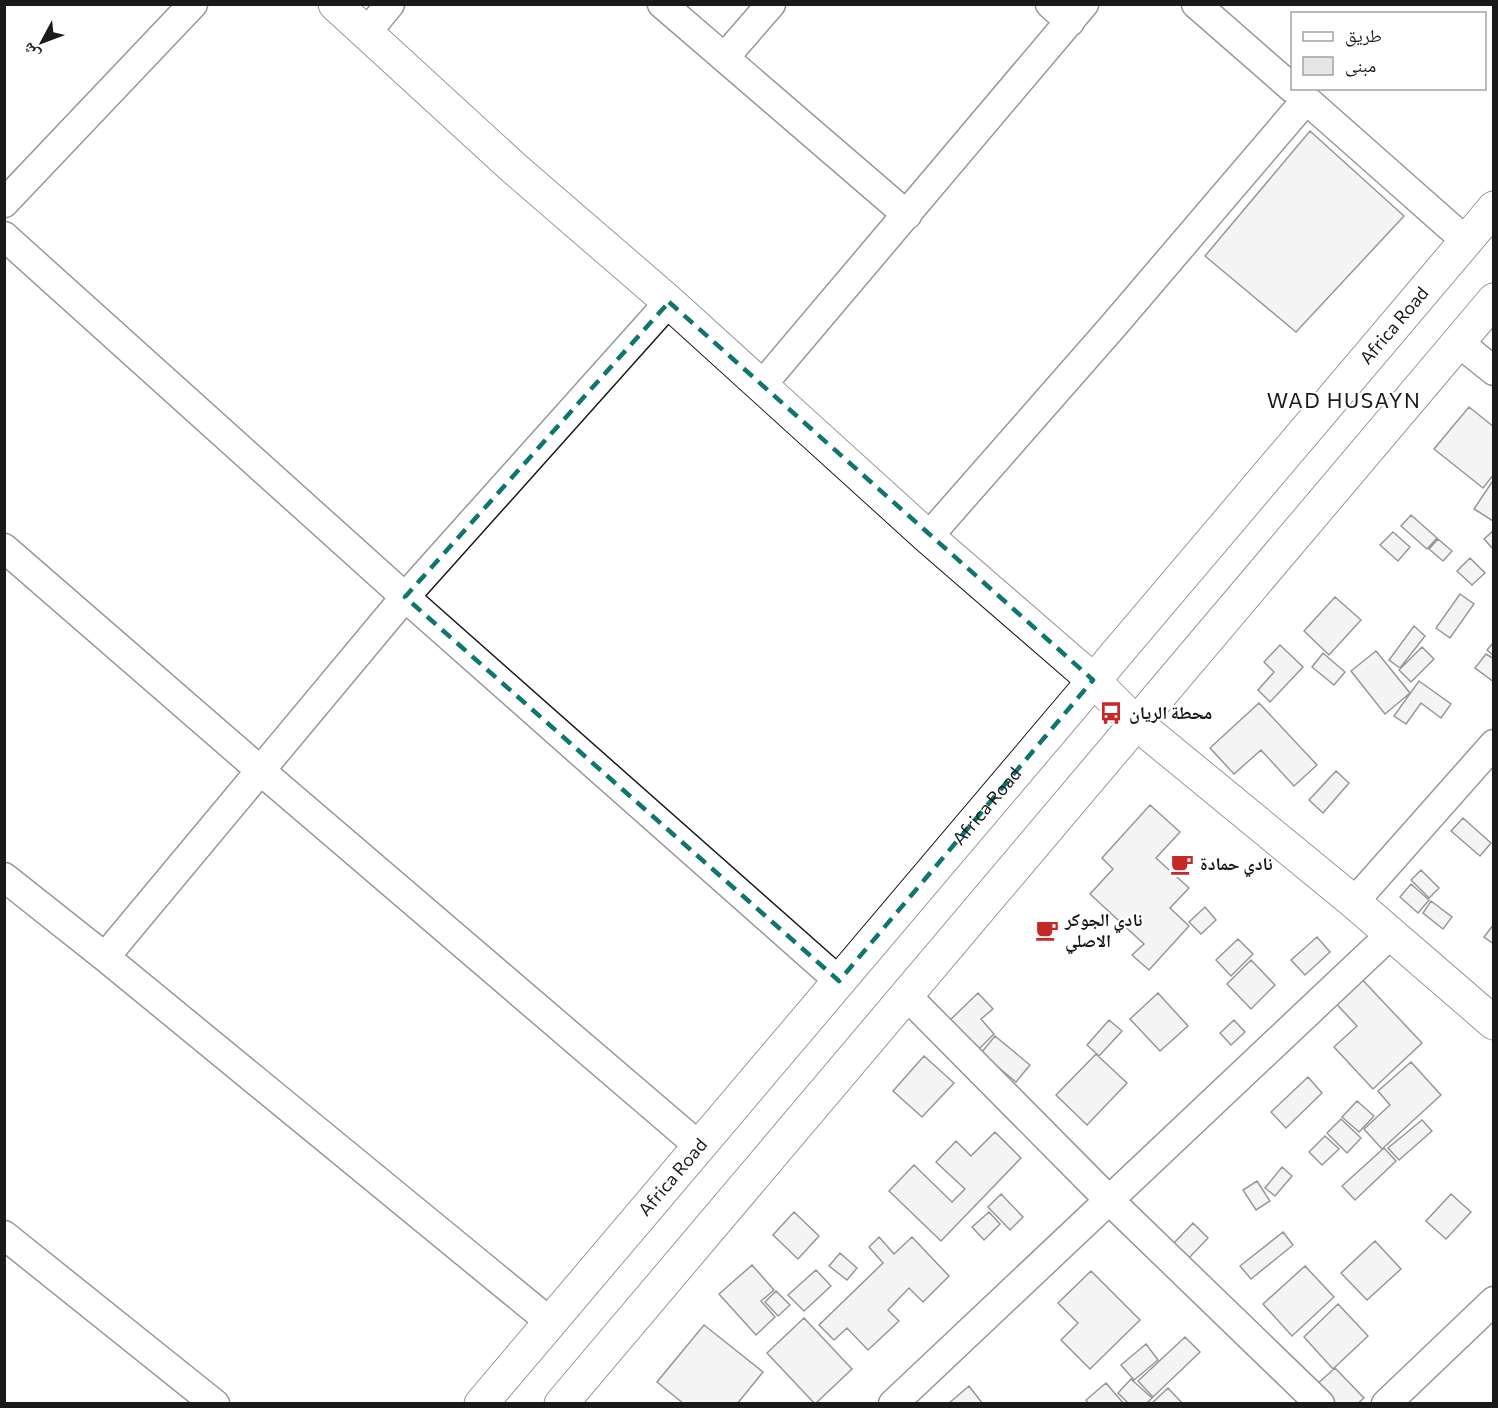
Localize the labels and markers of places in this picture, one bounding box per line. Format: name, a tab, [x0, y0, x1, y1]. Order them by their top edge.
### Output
bus stop icon: محطة الريان	[1098, 700, 1124, 726]
place label: محطة الريان	[1129, 701, 1212, 724]
cafe icon: نادي حمادة	[1169, 851, 1195, 877]
place label: نادي حمادة	[1200, 852, 1273, 878]
place label: نادي الجوكر الاصلي	[1064, 908, 1143, 955]
cafe icon: نادي الجوكر الاصلي	[1034, 917, 1060, 943]

